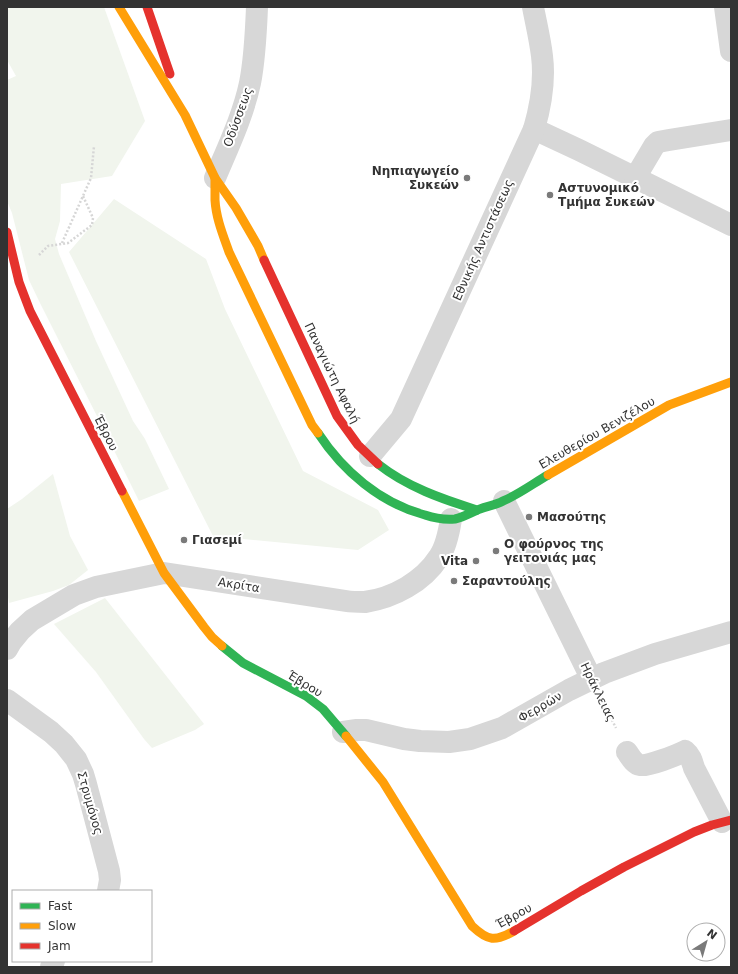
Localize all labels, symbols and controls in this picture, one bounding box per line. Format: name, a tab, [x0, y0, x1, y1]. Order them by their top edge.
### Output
street label: Οδύσσεως	[221, 85, 255, 149]
place label: Νηπιαγωγείο Συκεών	[372, 164, 459, 192]
marker: Νηπιαγωγείο Συκεών	[462, 173, 472, 183]
street label: Εθνικής Αντιστάσεως	[450, 177, 516, 303]
place label: Αστυνομικό Τμήμα Συκεών	[558, 181, 655, 209]
marker: Αστυνομικό Τμήμα Συκεών	[545, 190, 555, 200]
street label: Παναγιώτη Αφαλή	[302, 320, 362, 426]
street label: Ελευθερίου Βενιζέλου	[537, 394, 658, 472]
street label: Έβρου	[91, 412, 121, 453]
place label: Μασούτης	[537, 510, 606, 524]
marker: Μασούτης	[524, 512, 534, 522]
place label: Γιασεμί	[192, 533, 242, 547]
marker: Γιασεμί	[179, 535, 189, 545]
place label: Ο φούρνος της γειτονιάς μας	[504, 537, 604, 565]
marker: Ο φούρνος της γειτονιάς μας	[491, 546, 501, 556]
place label: Vita	[441, 554, 468, 568]
marker: Vita	[471, 556, 481, 566]
place label: Σαραντούλης	[462, 574, 551, 588]
street label: Ακρίτα	[217, 575, 261, 595]
marker: Σαραντούλης	[449, 576, 459, 586]
street label: Ηράκλειας	[578, 660, 618, 724]
street label: Έβρου	[284, 668, 325, 700]
street label: Φερρών	[516, 689, 565, 725]
street label: Στρυμόνος	[74, 770, 106, 836]
legend	[12, 890, 152, 962]
text: Fast	[48, 899, 72, 913]
street label: Έβρου	[493, 901, 534, 932]
text: Slow	[48, 919, 76, 933]
north arrow	[686, 922, 726, 962]
text: N	[704, 926, 719, 942]
text: Jam	[47, 939, 71, 953]

